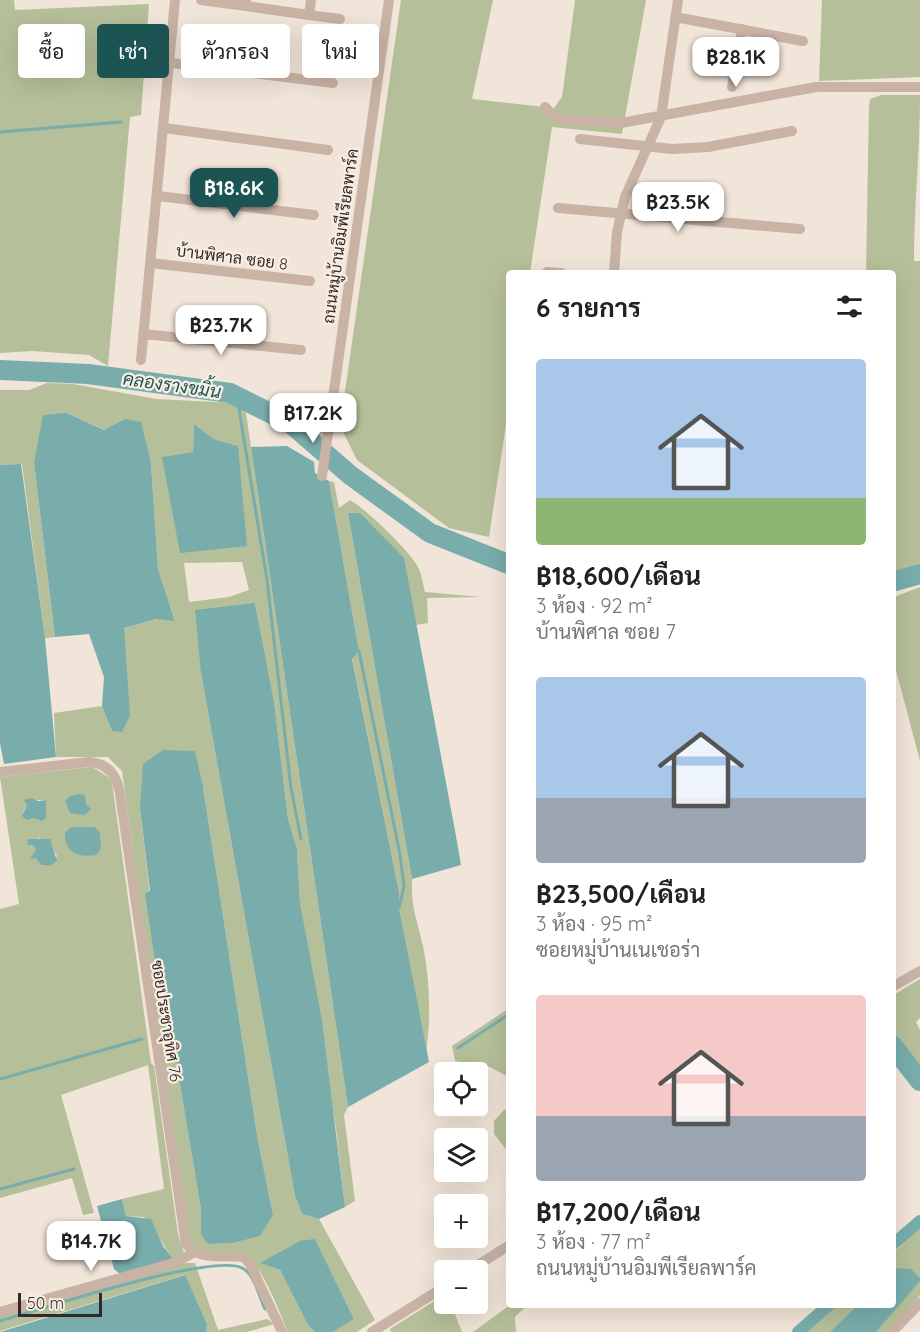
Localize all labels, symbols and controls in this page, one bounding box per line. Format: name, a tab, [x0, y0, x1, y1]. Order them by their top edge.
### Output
chip: ซื้อ	[18, 24, 85, 78]
chip: เช่า	[97, 24, 169, 78]
chip: ตัวกรอง	[181, 24, 290, 78]
chip: ใหม่	[302, 24, 379, 78]
pin: ฿28.1K	[687, 37, 785, 88]
text: ฿28.1K	[706, 44, 766, 69]
street label: ถนนหมู่บ้านอิมพีเรียลพาร์ค	[316, 147, 364, 325]
pin: ฿18.6K	[185, 168, 283, 219]
text: ฿18.6K	[204, 175, 264, 200]
pin: ฿23.5K	[629, 182, 727, 233]
text: ฿23.5K	[646, 189, 710, 214]
street label: บ้านพิศาล ซอย 8	[175, 240, 289, 274]
icon: filters	[833, 290, 866, 323]
text: 6 รายการ	[536, 291, 641, 324]
pin: ฿23.7K	[172, 305, 270, 356]
text: ฿23.7K	[189, 312, 253, 337]
water label: คลองรางขมิ้น	[121, 364, 224, 403]
pin: ฿17.2K	[264, 393, 362, 444]
icon: home	[647, 398, 755, 506]
text: ฿17.2K	[284, 400, 342, 425]
text: ฿18,600/เดือน	[536, 559, 701, 592]
text: 3 ห้อง · 92 m²	[536, 593, 653, 618]
text: บ้านพิศาล ซอย 7	[536, 619, 676, 644]
icon: home	[647, 716, 755, 824]
text: ฿23,500/เดือน	[536, 877, 706, 910]
text: 3 ห้อง · 95 m²	[536, 911, 652, 936]
text: ซอยหมู่บ้านเนเชอร่า	[536, 937, 700, 962]
street label: ซอยประชาอุทิศ 76	[146, 959, 187, 1084]
icon: home	[647, 1034, 755, 1142]
map controls	[434, 1062, 488, 1314]
button: locate	[434, 1062, 488, 1116]
button: layers	[434, 1128, 488, 1182]
button: +	[434, 1194, 488, 1248]
text: ฿17,200/เดือน	[536, 1195, 701, 1228]
pin: ฿14.7K	[42, 1221, 140, 1272]
text: ฿14.7K	[61, 1228, 121, 1253]
text: 3 ห้อง · 77 m²	[536, 1229, 651, 1254]
text: ถนนหมู่บ้านอิมพีเรียลพาร์ค	[536, 1255, 757, 1280]
button: −	[434, 1260, 488, 1314]
scale bar	[18, 1290, 102, 1318]
text: 50 m	[27, 1293, 64, 1313]

